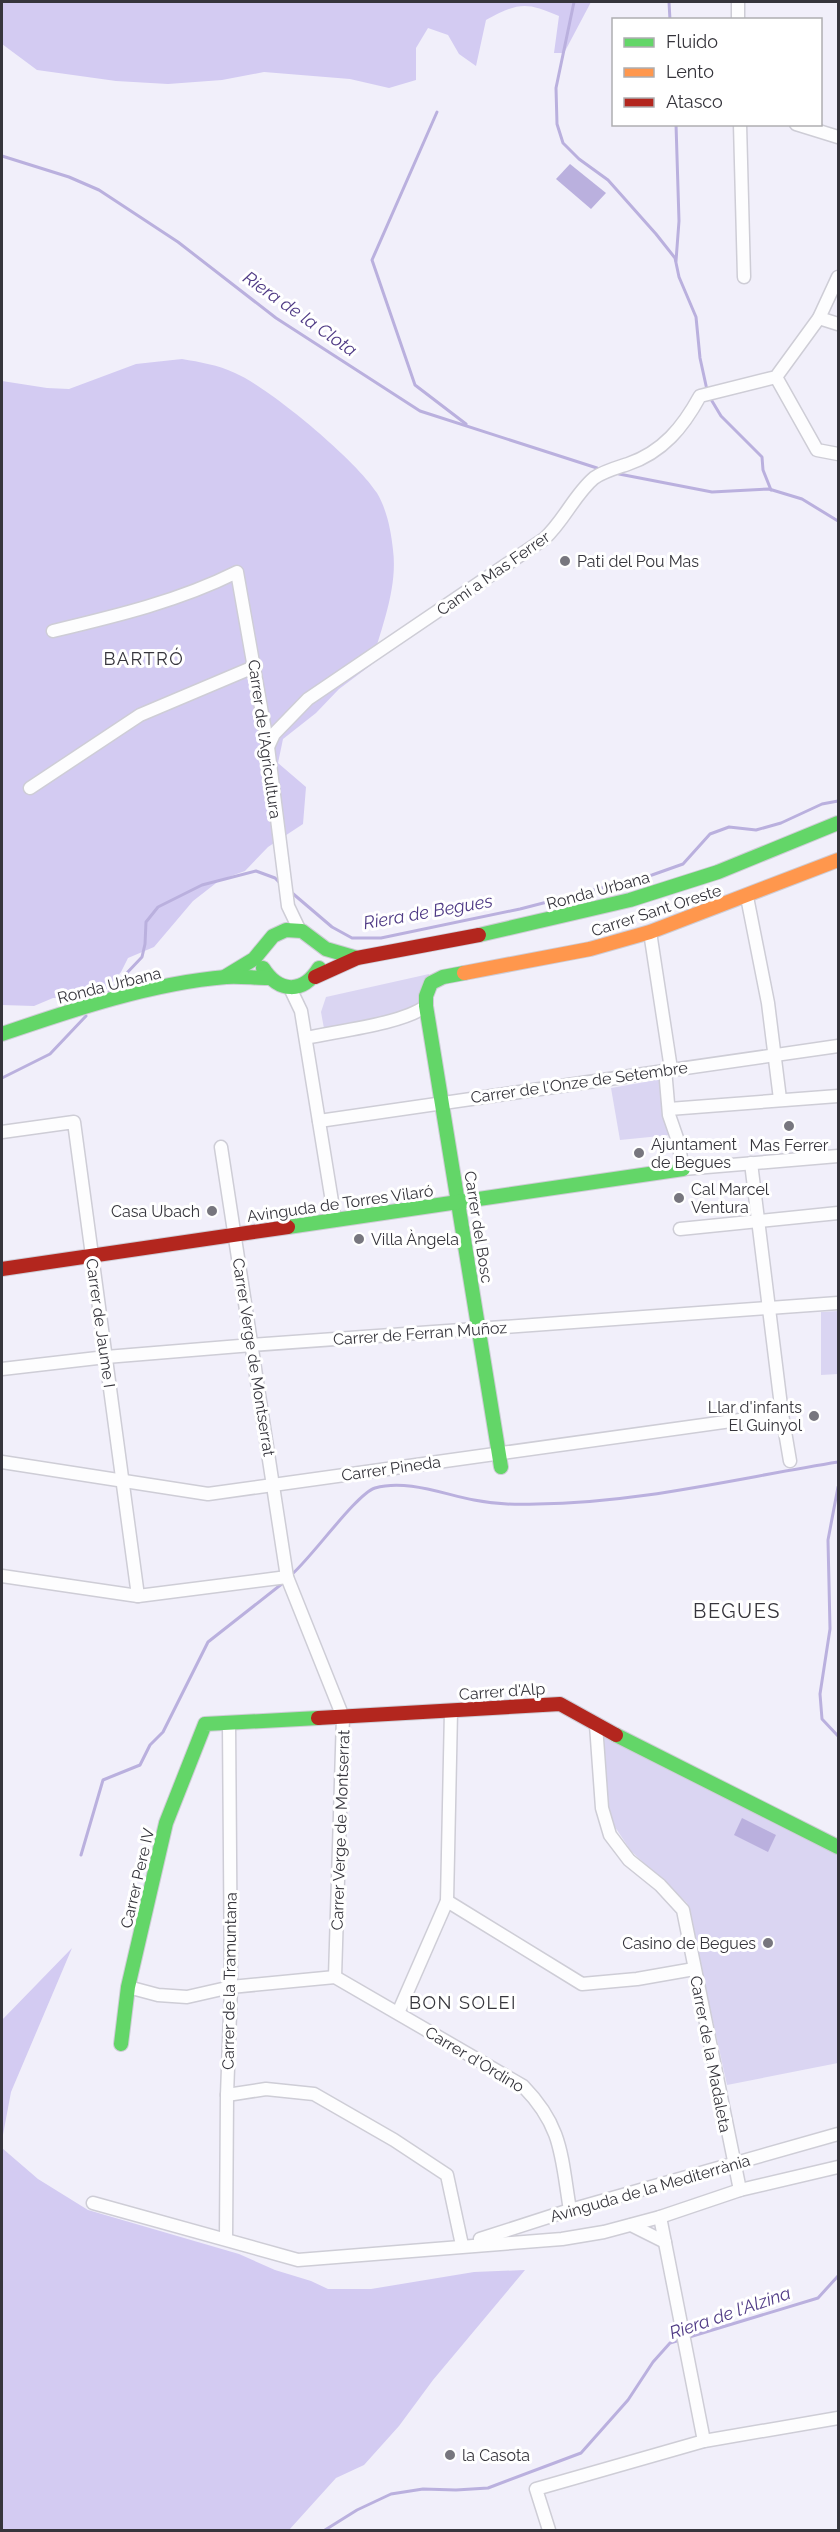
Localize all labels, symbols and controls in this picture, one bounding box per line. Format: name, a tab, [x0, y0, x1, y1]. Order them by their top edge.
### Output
legend	[612, 18, 822, 126]
text: Fluido	[666, 31, 718, 52]
text: Lento	[666, 61, 714, 82]
text: Atasco	[666, 91, 723, 112]
water label: Riera de la Clota	[239, 267, 361, 361]
street label: Camí a Mas Ferrer	[433, 527, 554, 619]
place label: Pati del Pou Mas	[577, 552, 699, 571]
marker: Pati del Pou Mas	[558, 554, 572, 568]
district label: BARTRÓ	[104, 647, 184, 669]
street label: Carrer de l'Agricultura	[244, 658, 285, 820]
street label: Ronda Urbana	[544, 868, 652, 913]
street label: Carrer Sant Oreste	[589, 880, 724, 940]
water label: Riera de Begues	[362, 890, 495, 933]
street label: Ronda Urbana	[55, 963, 163, 1008]
street label: Carrer de l'Onze de Setembre	[469, 1058, 689, 1107]
marker: Mas Ferrer	[782, 1119, 796, 1133]
place label: Ajuntament de Begues	[651, 1135, 738, 1172]
place label: Mas Ferrer	[750, 1136, 829, 1155]
marker: Ajuntament de Begues	[632, 1146, 646, 1160]
street label: Carrer del Bosc	[460, 1170, 497, 1285]
place label: Cal Marcel Ventura	[691, 1180, 770, 1217]
street label: Avinguda de Torres Vilaró	[246, 1181, 435, 1226]
marker: Cal Marcel Ventura	[672, 1191, 686, 1205]
place label: Casa Ubach	[111, 1202, 200, 1221]
marker: Casa Ubach	[205, 1204, 219, 1218]
place label: Villa Àngela	[371, 1229, 459, 1249]
marker: Villa Àngela	[352, 1232, 366, 1246]
street label: Carrer de Jaume I	[82, 1257, 119, 1389]
street label: Carrer Verge de Montserrat	[228, 1257, 279, 1458]
street label: Carrer de Ferran Muñoz	[332, 1318, 508, 1349]
place label: Llar d'infants El Guinyol	[708, 1398, 803, 1435]
marker: Llar d'infants El Guinyol	[807, 1409, 821, 1423]
street label: Carrer Pineda	[340, 1452, 442, 1485]
district label: BEGUES	[693, 1599, 781, 1623]
street label: Carrer d'Alp	[458, 1679, 546, 1704]
street label: Carrer Verge de Montserrat	[328, 1729, 354, 1931]
street label: Carrer Pere IV	[117, 1826, 158, 1930]
street label: Carrer de la Tramuntana	[218, 1892, 241, 2070]
place label: Casino de Begues	[622, 1934, 756, 1953]
marker: Casino de Begues	[761, 1936, 775, 1950]
street label: Carrer de la Madaleta	[686, 1974, 735, 2134]
district label: BON SOLEI	[409, 1992, 517, 2013]
street label: Carrer d'Ordino	[422, 2022, 528, 2096]
street label: Avinguda de la Mediterrània	[548, 2151, 752, 2226]
water label: Riera de l'Alzina	[666, 2282, 794, 2343]
place label: la Casota	[462, 2446, 530, 2465]
marker: la Casota	[443, 2448, 457, 2462]

